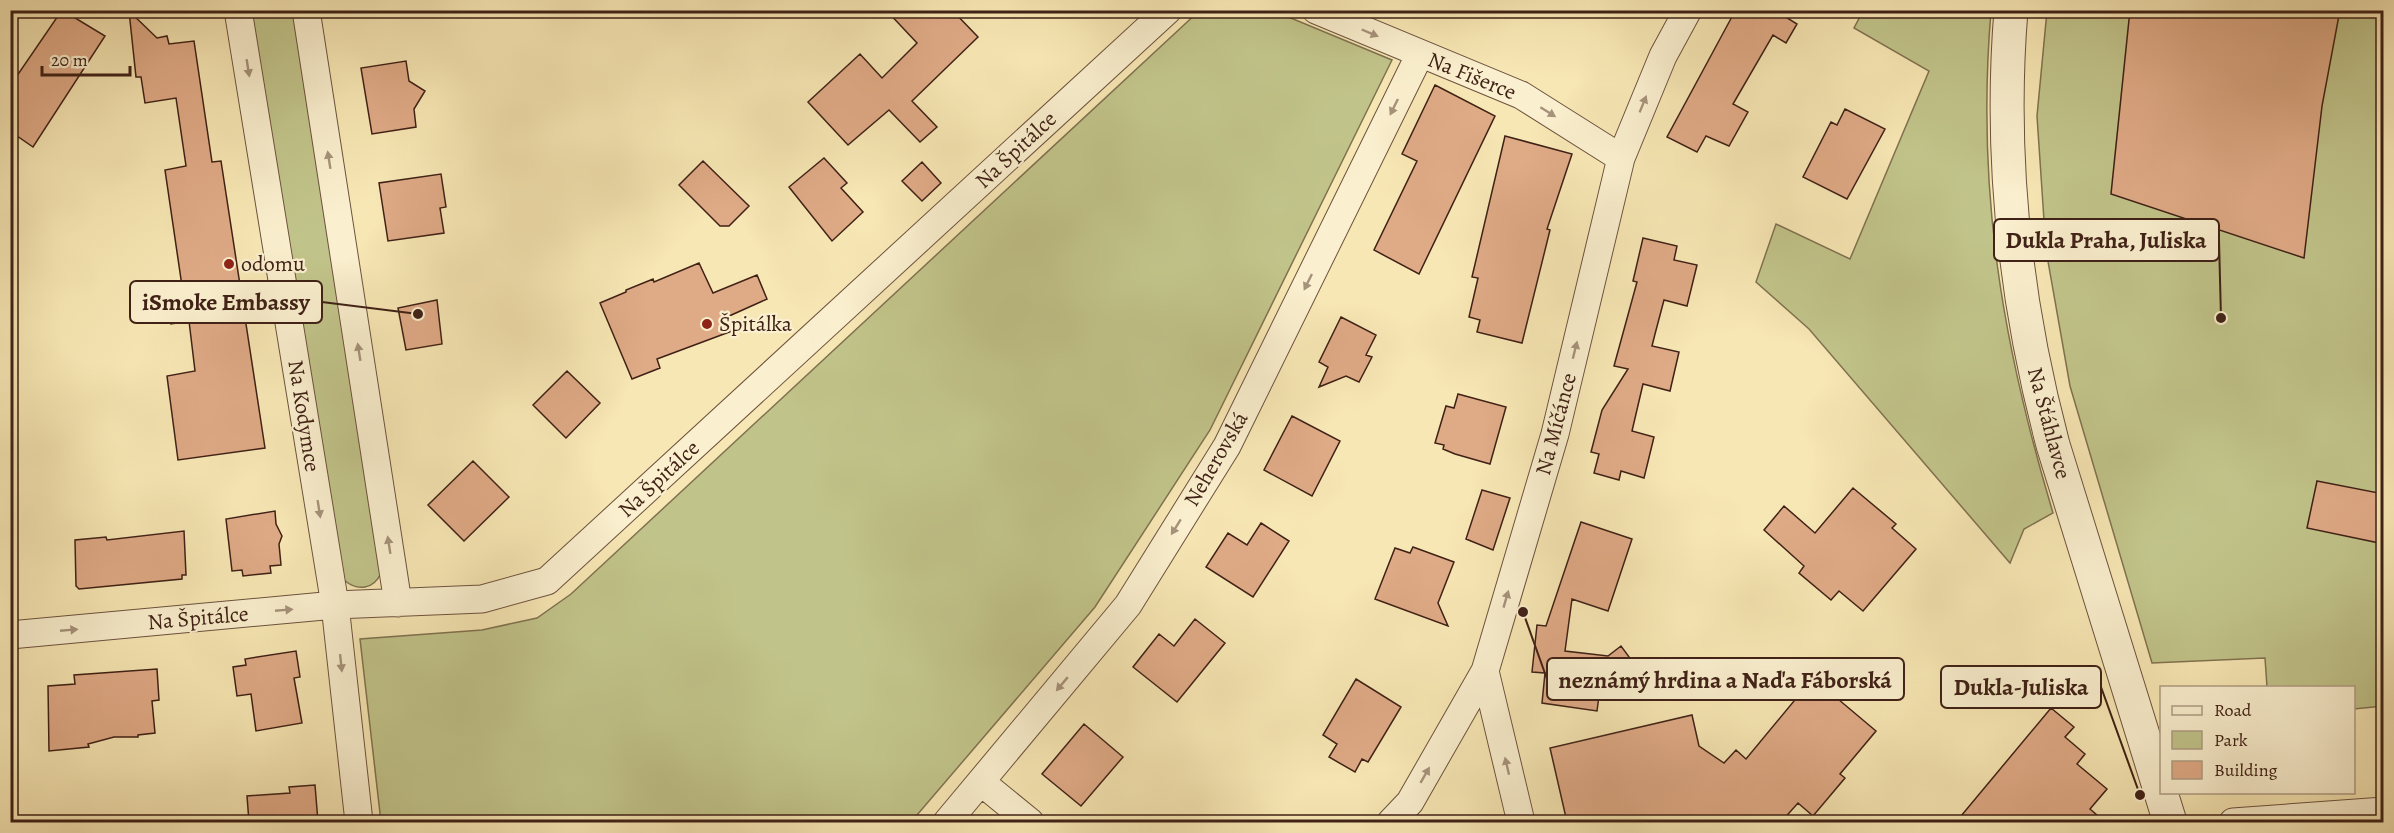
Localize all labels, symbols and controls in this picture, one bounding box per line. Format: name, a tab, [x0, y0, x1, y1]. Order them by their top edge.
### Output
one-way arrow	[1361, 28, 1379, 38]
scale bar	[42, 39, 130, 77]
street label: Na Fišerce	[1423, 45, 1521, 107]
text: 20 m	[51, 48, 88, 72]
one-way arrow	[243, 59, 252, 78]
one-way arrow	[1638, 94, 1648, 112]
one-way arrow	[1390, 98, 1399, 115]
street label: Na Špitálce	[969, 105, 1063, 195]
one-way arrow	[1540, 106, 1556, 117]
one-way arrow	[325, 150, 334, 169]
callout: Dukla Praha, Juliska	[1994, 219, 2219, 261]
text: Dukla Praha, Juliska	[2005, 224, 2207, 256]
place label: odomu	[241, 249, 305, 279]
marker: odomu	[222, 257, 236, 271]
one-way arrow	[1304, 273, 1313, 290]
callout: iSmoke Embassy	[130, 281, 322, 323]
text: iSmoke Embassy	[142, 286, 311, 318]
place label: Špitálka	[719, 309, 793, 339]
marker: Špitálka	[700, 317, 714, 331]
one-way arrow	[1570, 341, 1580, 360]
one-way arrow	[355, 343, 364, 362]
street label: Na Kodymce	[280, 358, 328, 474]
street label: Na Šťáhlavce	[2020, 364, 2078, 482]
street label: Na Míčánce	[1528, 369, 1584, 479]
street label: Neherovská	[1177, 405, 1256, 512]
street label: Na Špitálce	[612, 434, 706, 524]
one-way arrow	[315, 500, 324, 519]
one-way arrow	[1171, 519, 1182, 535]
one-way arrow	[385, 535, 394, 554]
one-way arrow	[1502, 590, 1511, 608]
street label: Na Špitálce	[146, 599, 250, 637]
one-way arrow	[274, 605, 293, 615]
one-way arrow	[59, 625, 78, 635]
one-way arrow	[336, 654, 346, 673]
callout: neznámý hrdina a Naďa Fáborská	[1547, 658, 1904, 700]
text: neznámý hrdina a Naďa Fáborská	[1558, 664, 1892, 696]
callout: Dukla-Juliska	[1941, 666, 2101, 708]
text: Dukla-Juliska	[1953, 671, 2089, 703]
one-way arrow	[1055, 676, 1068, 692]
legend	[2160, 686, 2355, 794]
text: Road	[2214, 698, 2252, 722]
text: Park	[2214, 728, 2248, 752]
one-way arrow	[1502, 756, 1512, 775]
text: Building	[2214, 758, 2278, 782]
one-way arrow	[1420, 766, 1430, 783]

